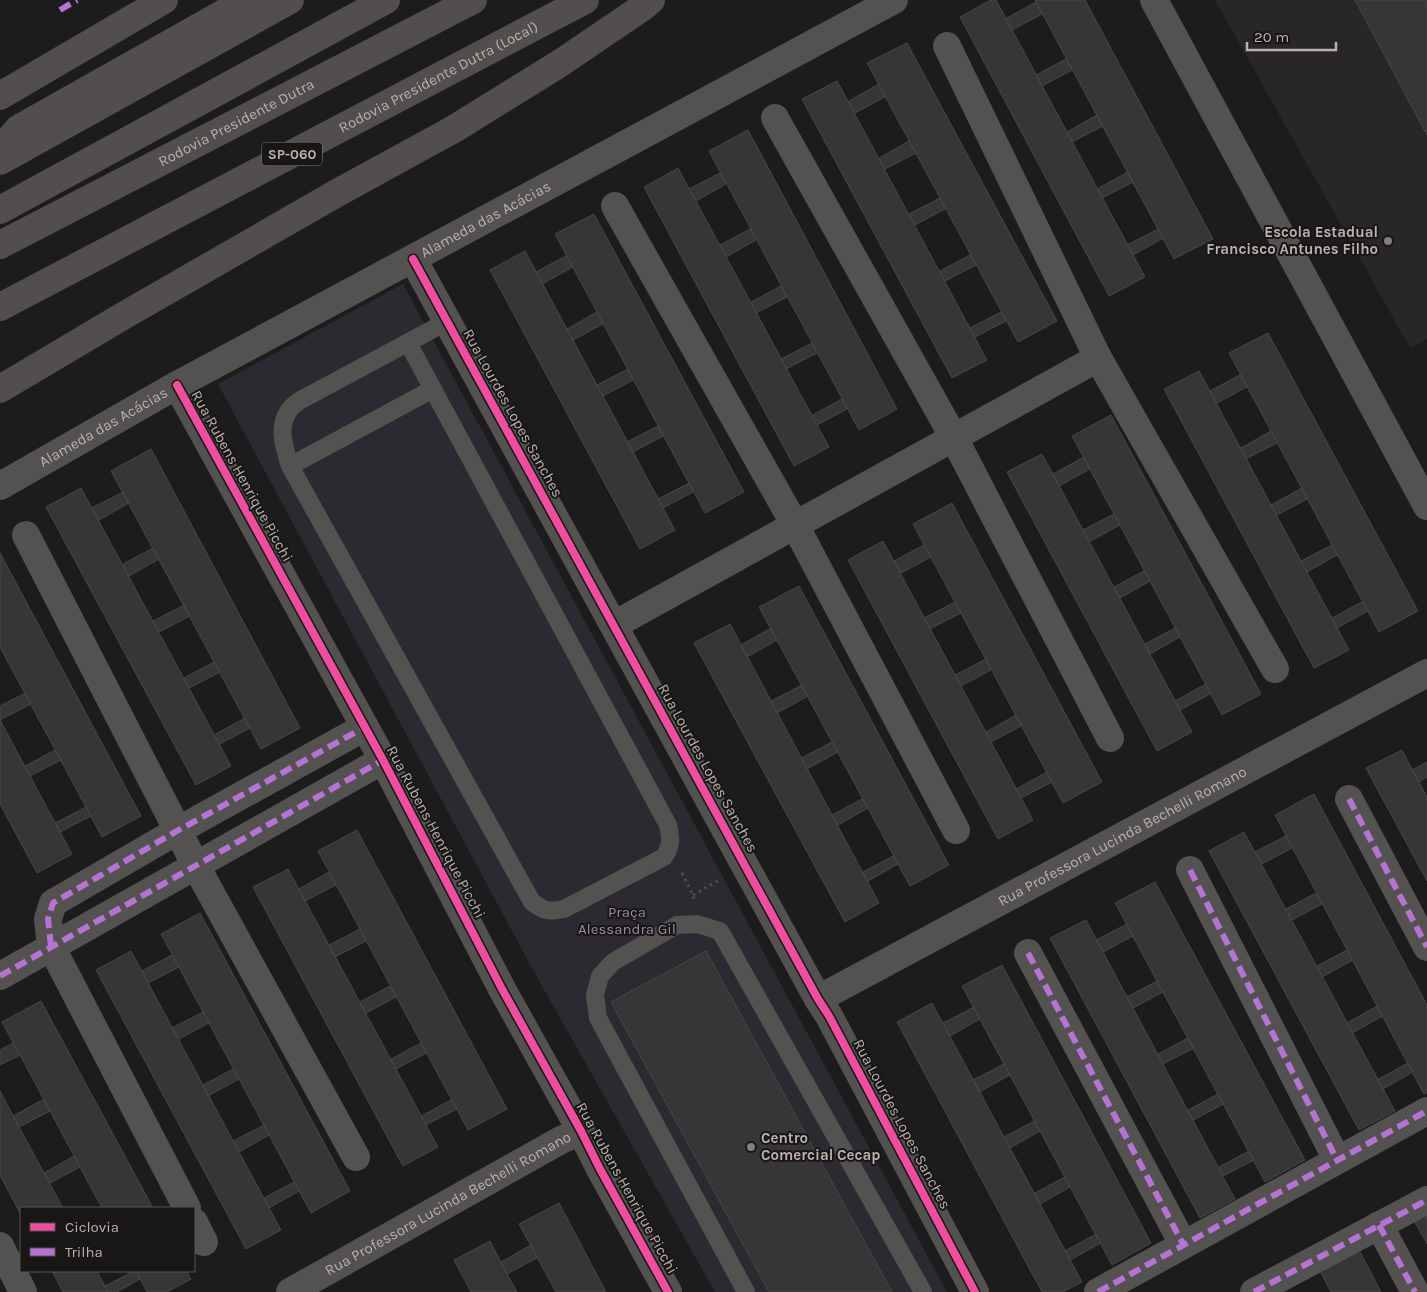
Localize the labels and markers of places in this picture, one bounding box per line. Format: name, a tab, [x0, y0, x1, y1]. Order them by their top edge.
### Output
place label: Escola Estadual Francisco Antunes Filho	[1206, 223, 1378, 258]
marker: Escola Estadual Francisco Antunes Filho	[1382, 235, 1394, 247]
place label: Centro Comercial Cecap	[761, 1129, 880, 1164]
marker: Centro Comercial Cecap	[745, 1141, 757, 1153]

